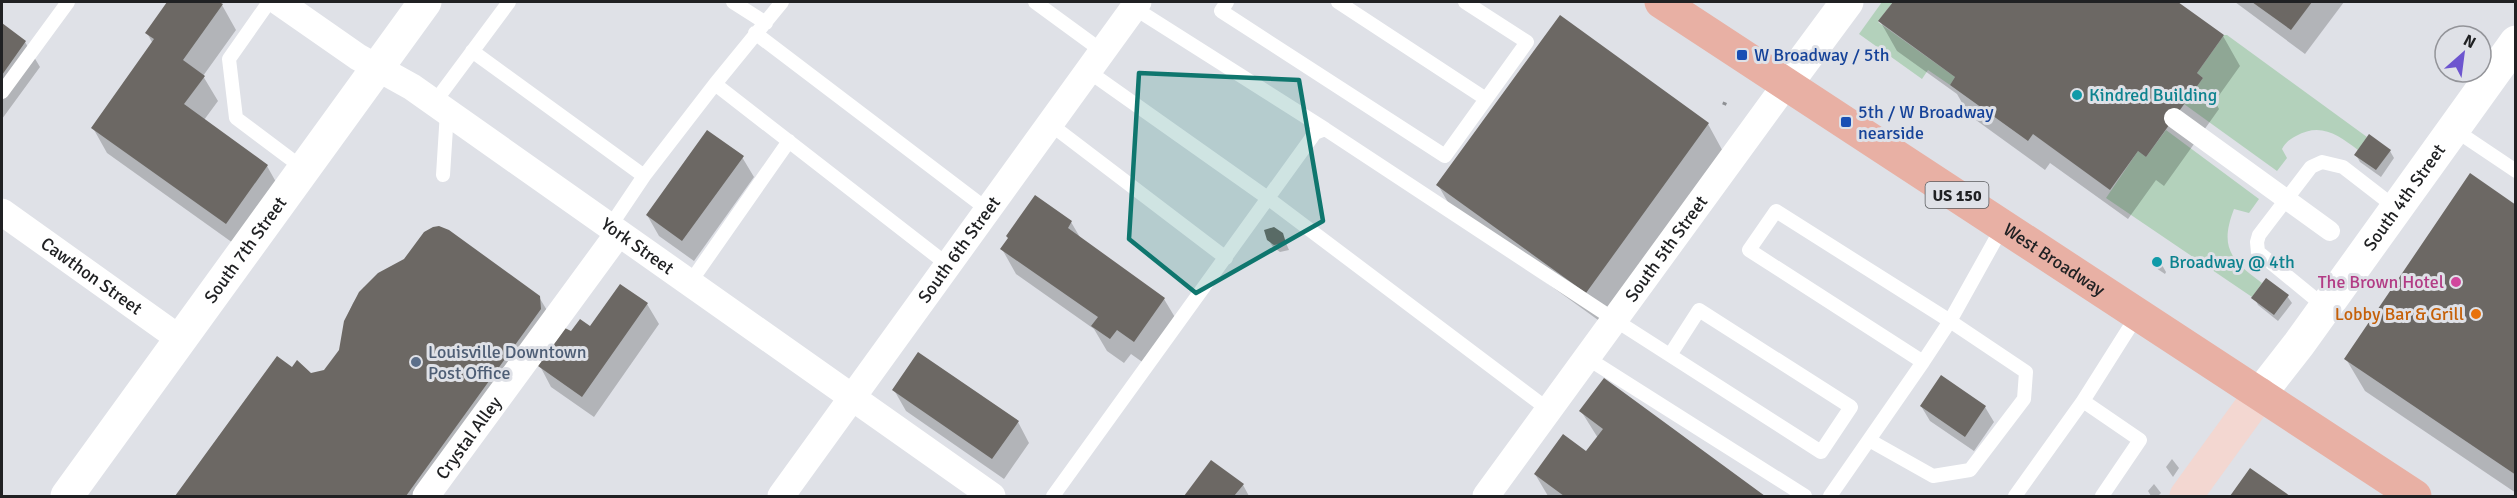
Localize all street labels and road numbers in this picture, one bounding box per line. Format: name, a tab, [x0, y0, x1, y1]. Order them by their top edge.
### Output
street label: South 4th Street	[2359, 140, 2450, 255]
road number: US 150	[1926, 182, 1988, 208]
street label: South 5th Street	[1620, 191, 1712, 306]
street label: South 7th Street	[199, 192, 291, 307]
street label: South 6th Street	[913, 192, 1005, 307]
street label: York Street	[597, 213, 678, 279]
street label: West Broadway	[1999, 218, 2110, 301]
street label: Cawthon Street	[37, 232, 146, 319]
street label: Crystal Alley	[431, 392, 507, 484]

